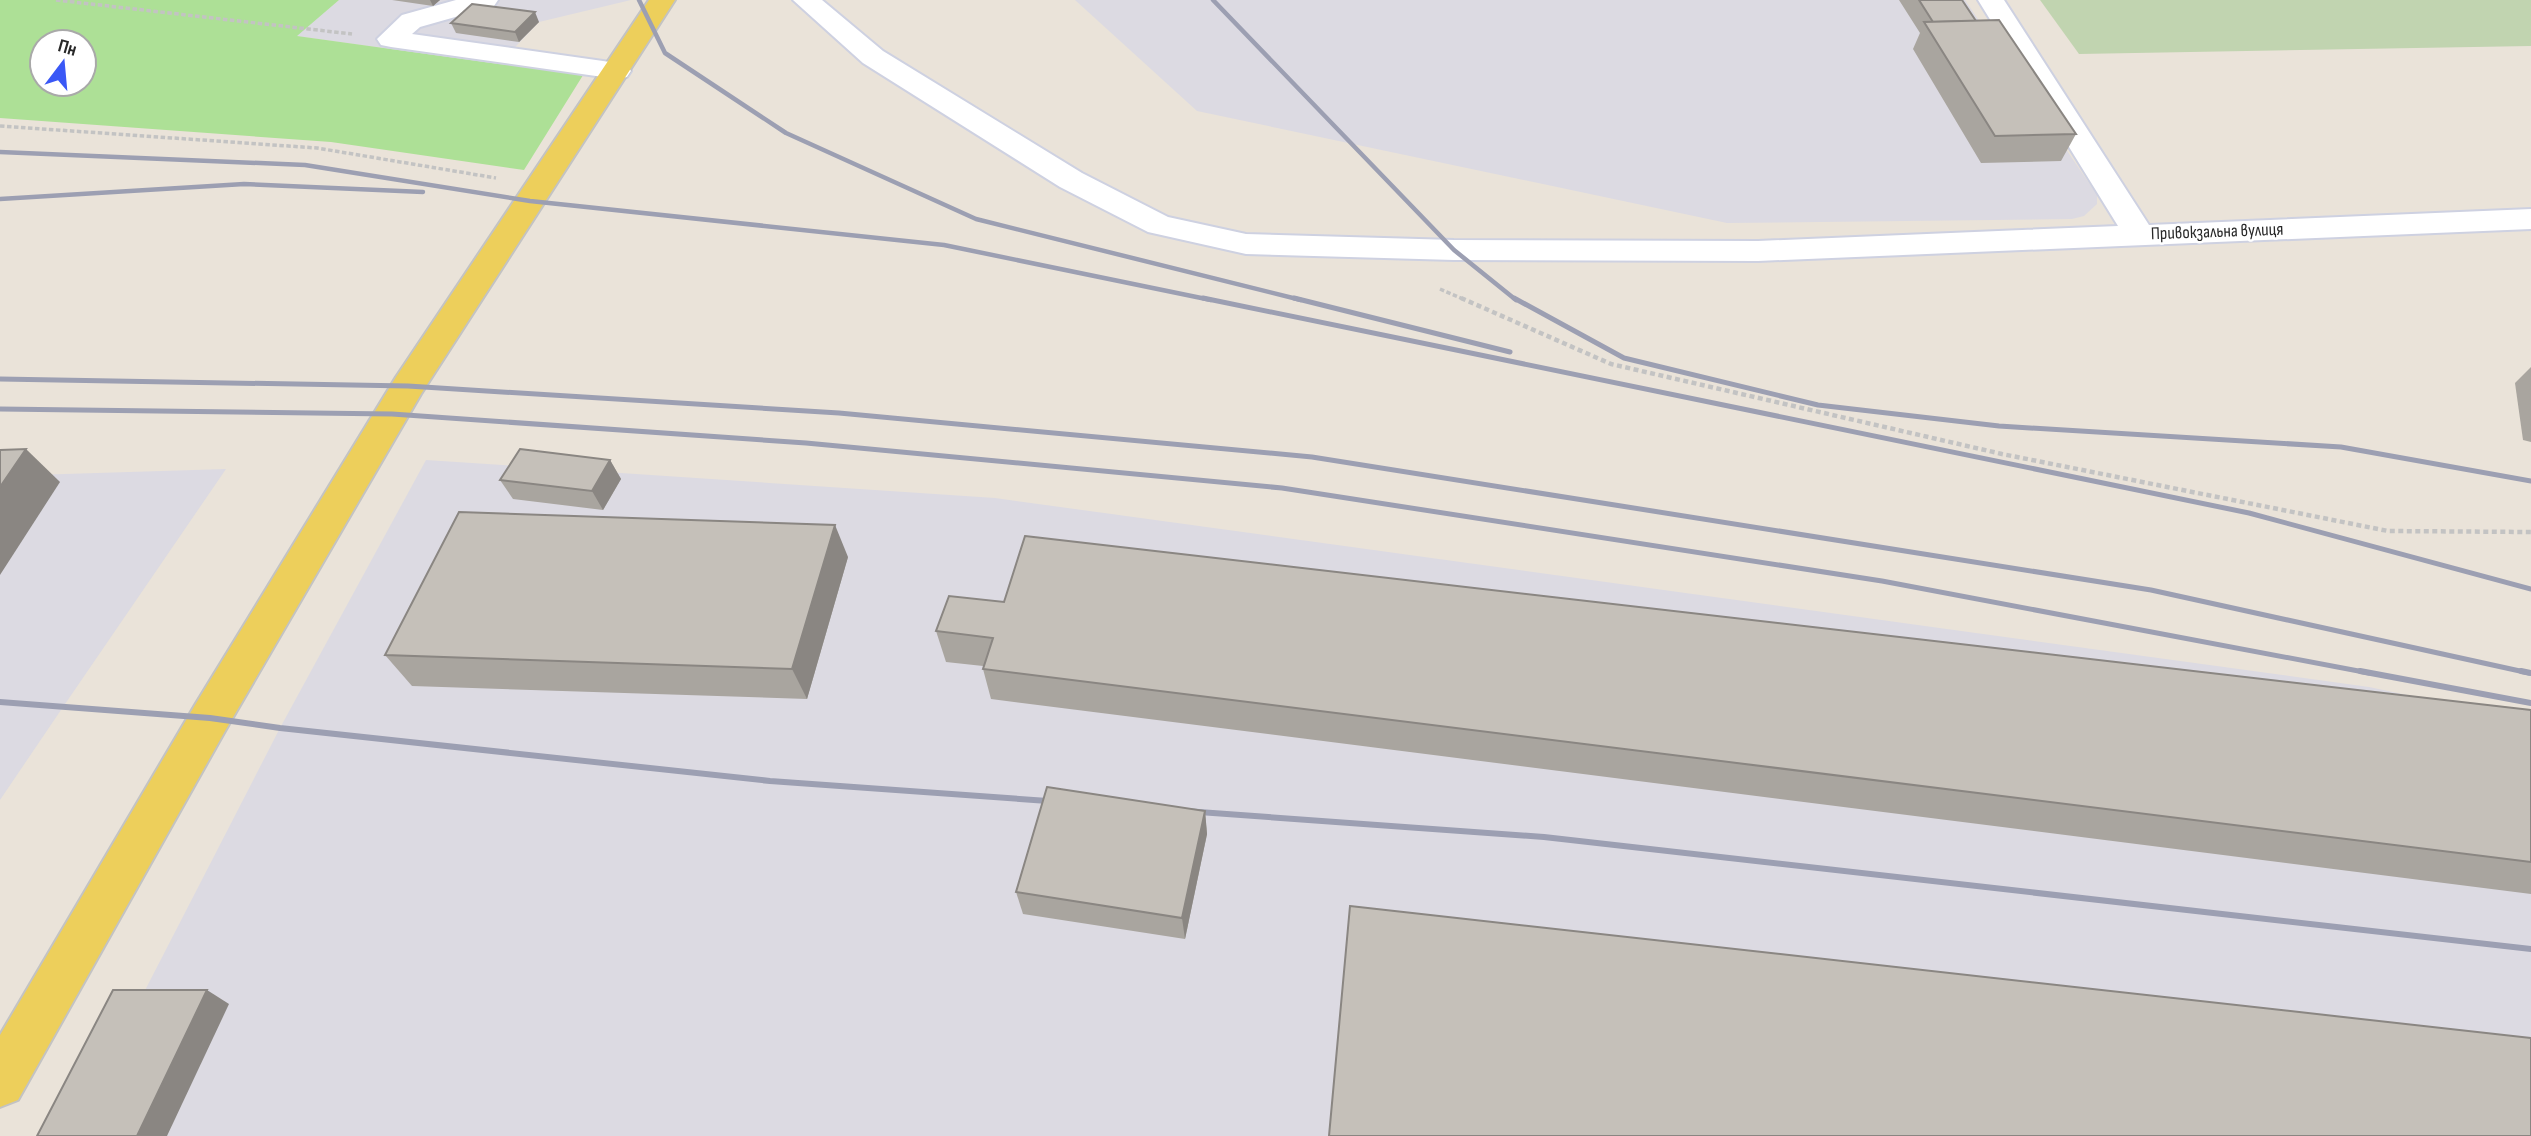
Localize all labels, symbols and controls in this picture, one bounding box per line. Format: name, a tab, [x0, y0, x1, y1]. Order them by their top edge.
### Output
north arrow	[28, 28, 98, 98]
text: Пн	[55, 35, 79, 62]
street label: Привокзальна вулиця	[2150, 219, 2284, 244]

